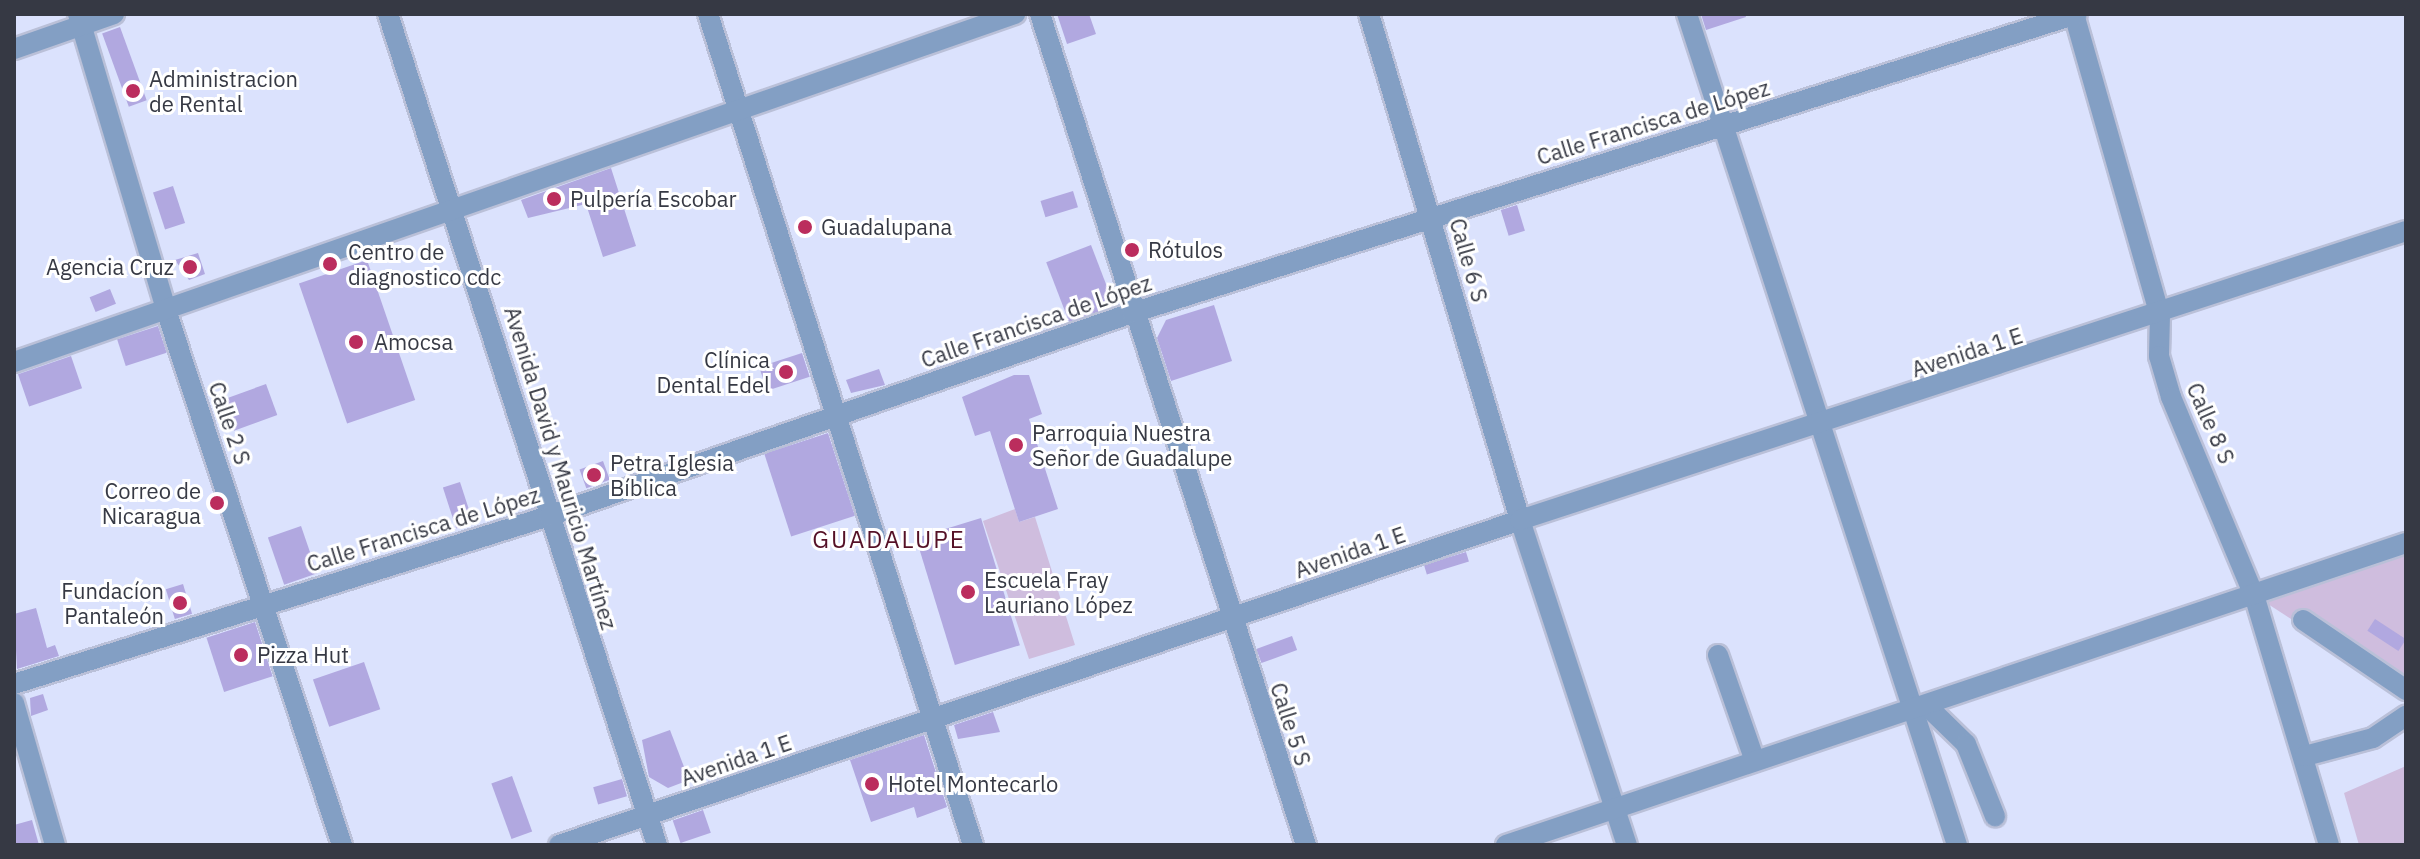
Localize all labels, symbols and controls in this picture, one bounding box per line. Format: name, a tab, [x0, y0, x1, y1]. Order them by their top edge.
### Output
place label: Administracion de Rental	[149, 65, 298, 116]
street label: Calle Francisca de López	[1533, 74, 1773, 170]
marker: Administracion de Rental	[124, 82, 142, 100]
place label: Pulpería Escobar	[570, 186, 737, 212]
marker: Pulpería Escobar	[545, 190, 563, 208]
place label: Guadalupana	[821, 214, 952, 240]
street label: Calle 6 S	[1444, 215, 1494, 305]
marker: Guadalupana	[796, 218, 814, 236]
place label: Rótulos	[1148, 237, 1223, 263]
place label: Centro de diagnostico cdc	[348, 238, 501, 290]
marker: Rótulos	[1123, 241, 1141, 259]
marker: Centro de diagnostico cdc	[319, 253, 341, 275]
place label: Agencia Cruz	[46, 254, 174, 280]
marker: Agencia Cruz	[181, 258, 199, 276]
street label: Calle Francisca de López	[917, 269, 1155, 373]
street label: Avenida David y Mauricio Martínez	[499, 303, 623, 633]
street label: Avenida 1 E	[1908, 322, 2026, 382]
place label: Amocsa	[374, 329, 453, 355]
marker: Amocsa	[345, 331, 367, 353]
place label: Clínica Dental Edel	[657, 346, 770, 398]
marker: Clínica Dental Edel	[777, 363, 795, 381]
street label: Calle 2 S	[204, 378, 256, 468]
street label: Calle 8 S	[2182, 378, 2240, 468]
place label: Parroquia Nuestra Señor de Guadalupe	[1032, 419, 1232, 470]
marker: Parroquia Nuestra Señor de Guadalupe	[1007, 436, 1025, 454]
place label: Petra Iglesia Bíblica	[610, 449, 734, 500]
marker: Petra Iglesia Bíblica	[585, 466, 603, 484]
place label: Correo de Nicaragua	[102, 477, 201, 528]
street label: Calle Francisca de López	[303, 481, 543, 577]
marker: Correo de Nicaragua	[208, 494, 226, 512]
street label: Avenida 1 E	[1291, 521, 1409, 583]
district label: GUADALUPE	[812, 526, 966, 554]
place label: Escuela Fray Lauriano López	[984, 566, 1133, 618]
place label: Fundacíon Pantaleón	[61, 577, 164, 628]
marker: Escuela Fray Lauriano López	[959, 583, 977, 601]
marker: Fundacíon Pantaleón	[171, 594, 189, 612]
place label: Pizza Hut	[257, 642, 349, 668]
marker: Pizza Hut	[232, 646, 250, 664]
street label: Calle 5 S	[1265, 679, 1317, 769]
street label: Avenida 1 E	[677, 729, 795, 791]
place label: Hotel Montecarlo	[888, 771, 1058, 797]
marker: Hotel Montecarlo	[863, 775, 881, 793]

